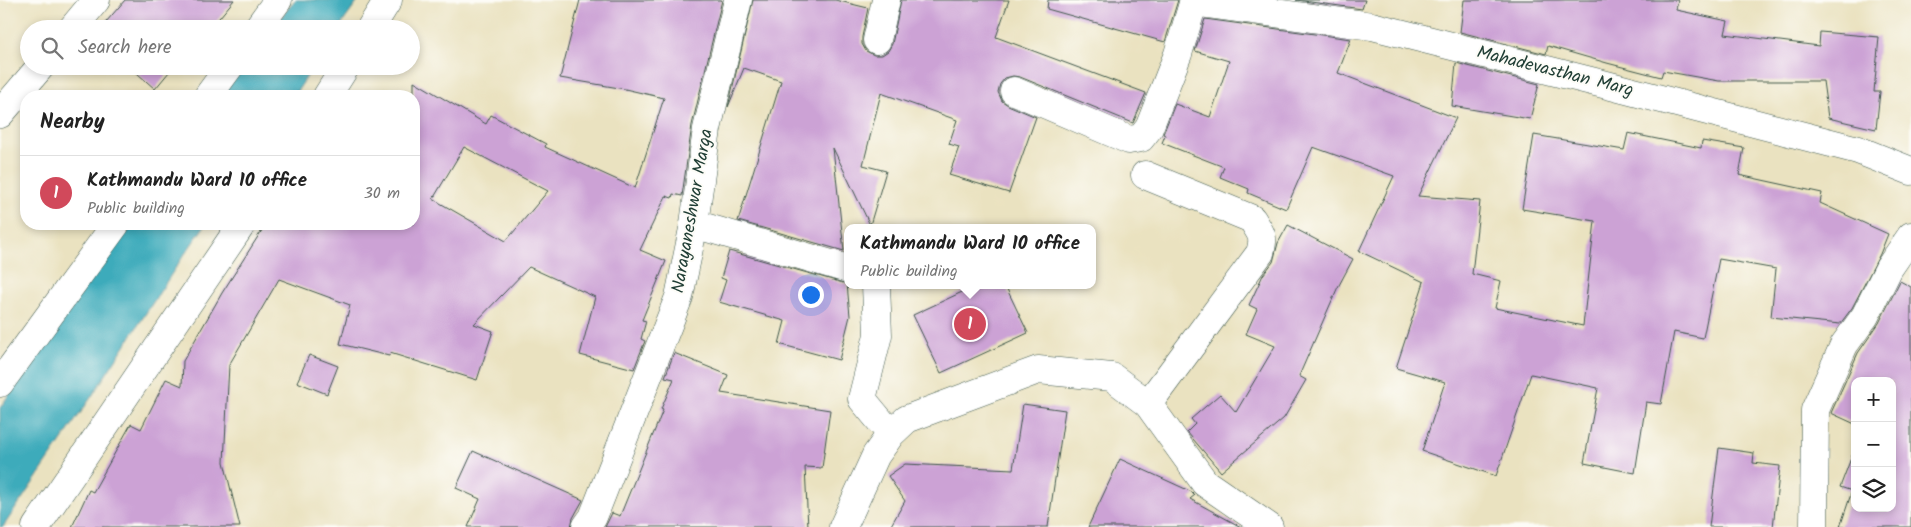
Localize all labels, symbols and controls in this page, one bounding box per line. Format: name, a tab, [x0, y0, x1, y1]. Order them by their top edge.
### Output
search box	[20, 20, 420, 75]
text: Search here	[78, 33, 172, 63]
icon: search	[38, 34, 66, 62]
street label: Mahadevasthan Marg	[1474, 39, 1636, 105]
text: Nearby	[40, 106, 105, 139]
street label: Narayaneshwar Marga	[664, 127, 722, 295]
text: Kathmandu Ward 10 office	[87, 166, 307, 196]
text: 1	[54, 181, 58, 206]
text: 30 m	[364, 181, 400, 206]
text: Public building	[87, 196, 185, 221]
popup	[844, 224, 1096, 289]
text: Kathmandu Ward 10 office	[860, 229, 1080, 259]
text: Public building	[860, 259, 958, 284]
your location	[798, 282, 824, 308]
pin: 1	[954, 305, 986, 343]
map controls	[1851, 377, 1896, 512]
button: +	[1851, 377, 1896, 422]
button: −	[1851, 422, 1896, 467]
button: layers	[1851, 467, 1896, 512]

